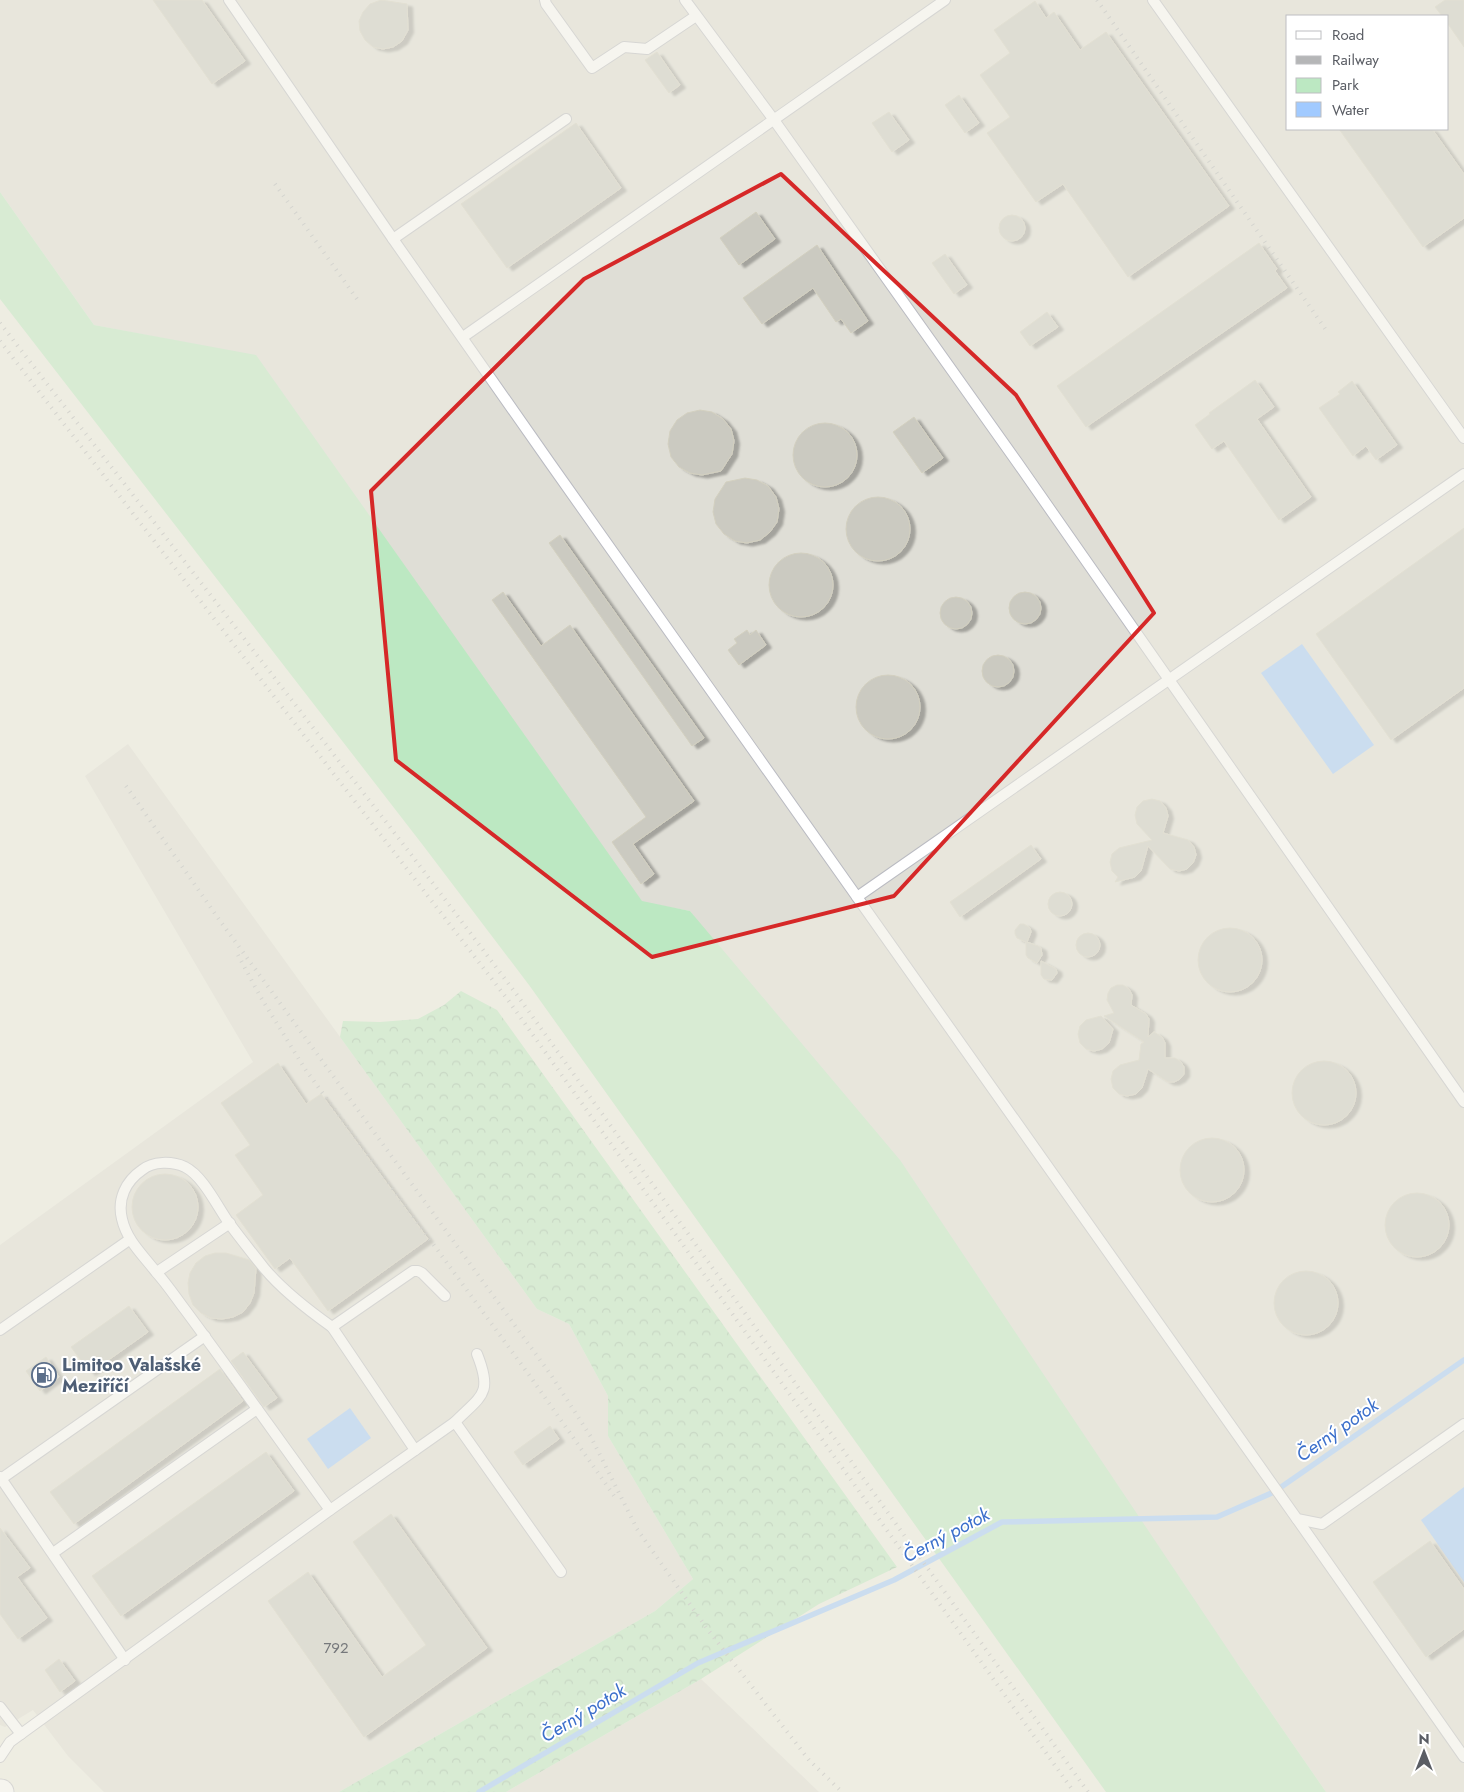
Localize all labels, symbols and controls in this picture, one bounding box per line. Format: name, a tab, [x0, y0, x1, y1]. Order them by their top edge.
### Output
legend	[1286, 15, 1449, 130]
text: Road	[1332, 24, 1364, 46]
text: Railway	[1332, 49, 1379, 71]
text: Park	[1332, 74, 1359, 96]
text: Water	[1332, 99, 1370, 121]
place label: Limitoo Valašské Meziříčí	[62, 1352, 201, 1399]
fuel station icon: Limitoo Valašské Meziříčí	[31, 1362, 57, 1388]
water label: Černý potok	[1290, 1391, 1384, 1468]
water label: Černý potok	[898, 1500, 995, 1569]
house number: 792	[323, 1637, 349, 1659]
water label: Černý potok	[535, 1676, 631, 1749]
north arrow	[1399, 1727, 1449, 1777]
text: N	[1418, 1729, 1430, 1749]

